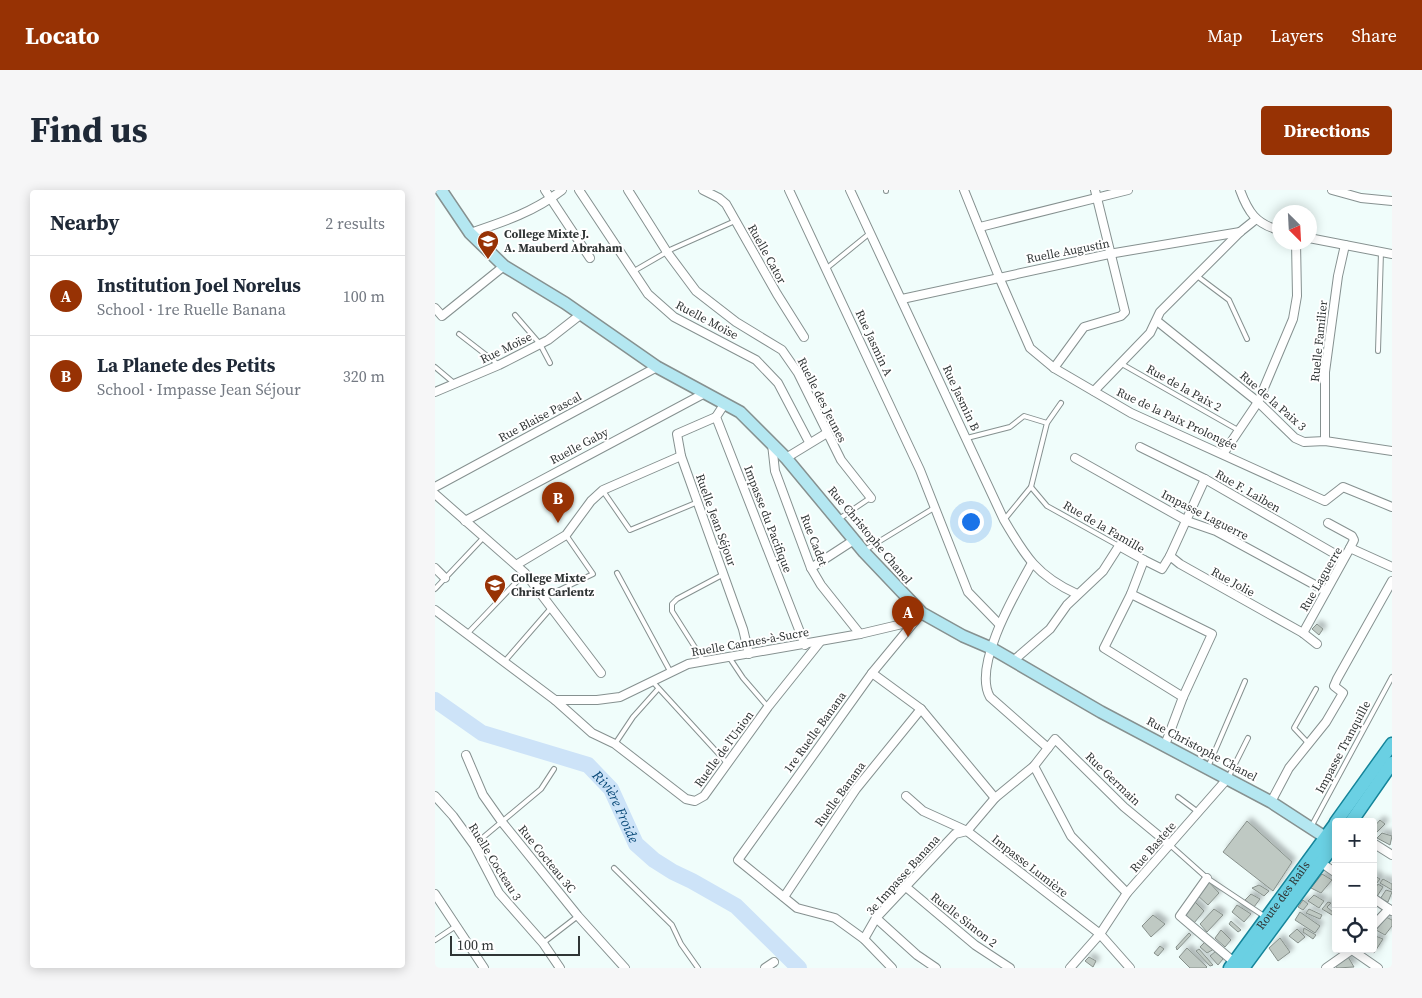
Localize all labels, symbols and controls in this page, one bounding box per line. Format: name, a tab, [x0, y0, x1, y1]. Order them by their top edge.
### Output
text: Locato	[25, 19, 100, 52]
text: Map	[1207, 23, 1242, 48]
text: Layers	[1270, 23, 1323, 48]
text: Share	[1351, 23, 1397, 48]
text: Find us	[30, 106, 148, 154]
button: Directions	[1261, 106, 1392, 155]
north arrow	[1272, 205, 1317, 250]
text: Nearby	[50, 208, 120, 237]
text: 2 results	[325, 212, 385, 234]
street label: Ruelle Cator	[744, 221, 790, 287]
place label: College Mixte J. A. Mauberd Abraham	[504, 226, 623, 256]
school or university icon: College Mixte J. A. Mauberd Abraham	[476, 229, 500, 260]
street label: Ruelle Augustin	[1025, 235, 1111, 267]
text: Institution Joel Norelus	[97, 272, 301, 298]
text: A	[61, 285, 71, 307]
text: 100 m	[343, 285, 385, 307]
street label: Ruelle Moïse	[673, 297, 741, 343]
text: School · 1re Ruelle Banana	[97, 298, 286, 320]
street label: Ruelle Familier	[1307, 299, 1331, 383]
street label: Rue Jasmin A	[852, 307, 896, 379]
street label: Rue Moïse	[478, 329, 534, 367]
text: La Planete des Petits	[97, 352, 275, 378]
street label: Ruelle des Jeunes	[794, 355, 850, 445]
street label: Rue de la Paix 2	[1144, 361, 1224, 415]
street label: Rue Jasmin B	[939, 362, 983, 434]
text: B	[61, 365, 71, 387]
text: 320 m	[343, 365, 385, 387]
street label: Rue de la Paix 3	[1236, 368, 1310, 434]
text: School · Impasse Jean Séjour	[97, 378, 301, 400]
street label: Rue de la Paix Prolongée	[1114, 384, 1240, 454]
street label: Rue Blaise Pascal	[496, 388, 585, 446]
street label: Ruelle Gaby	[547, 424, 612, 468]
street label: Impasse du Pacifique	[740, 463, 796, 575]
street label: Rue F. Laiben	[1212, 466, 1284, 516]
street label: Ruelle Jean Séjour	[692, 472, 740, 568]
pin: B	[542, 482, 574, 523]
street label: Rue Christophe Chanel	[824, 483, 916, 588]
street label: Impasse Laguerre	[1159, 486, 1251, 544]
street label: Rue de la Famille	[1060, 497, 1148, 557]
your location	[958, 509, 984, 535]
street label: Rue Cadet	[797, 512, 831, 568]
street label: Rue Laguerre	[1296, 544, 1346, 614]
street label: Rue Jolie	[1208, 563, 1258, 601]
place label: College Mixte Christ Carlentz	[511, 570, 595, 600]
school or university icon: College Mixte Christ Carlentz	[483, 573, 507, 604]
pin: A	[892, 596, 924, 637]
street label: Ruelle Cannes-à-Sucre	[690, 624, 810, 660]
street label: 1re Ruelle Banana	[780, 687, 850, 776]
street label: Impasse Tranquille	[1312, 698, 1374, 796]
street label: Ruelle de l'Union	[691, 708, 757, 790]
street label: Rue Christophe Chanel	[1144, 713, 1261, 785]
street label: Rue Germain	[1082, 749, 1144, 809]
street label: Ruelle Banana	[811, 757, 870, 830]
water label: Rivière Froide	[587, 765, 644, 846]
street label: Rue Bastete	[1126, 818, 1180, 876]
map controls	[1332, 818, 1377, 953]
button: +	[1332, 818, 1377, 863]
street label: Ruelle Cocteau 3	[465, 820, 525, 904]
street label: Rue Cocteau 3C	[515, 822, 580, 897]
street label: 3e Impasse Banana	[863, 831, 944, 919]
street label: Impasse Lumière	[988, 831, 1072, 901]
street label: Route des Rails	[1253, 858, 1314, 933]
button: −	[1332, 863, 1377, 908]
street label: Ruelle Simon 2	[928, 889, 1000, 951]
button: locate	[1332, 908, 1377, 953]
scale bar	[450, 933, 580, 956]
text: 100 m	[457, 935, 494, 955]

